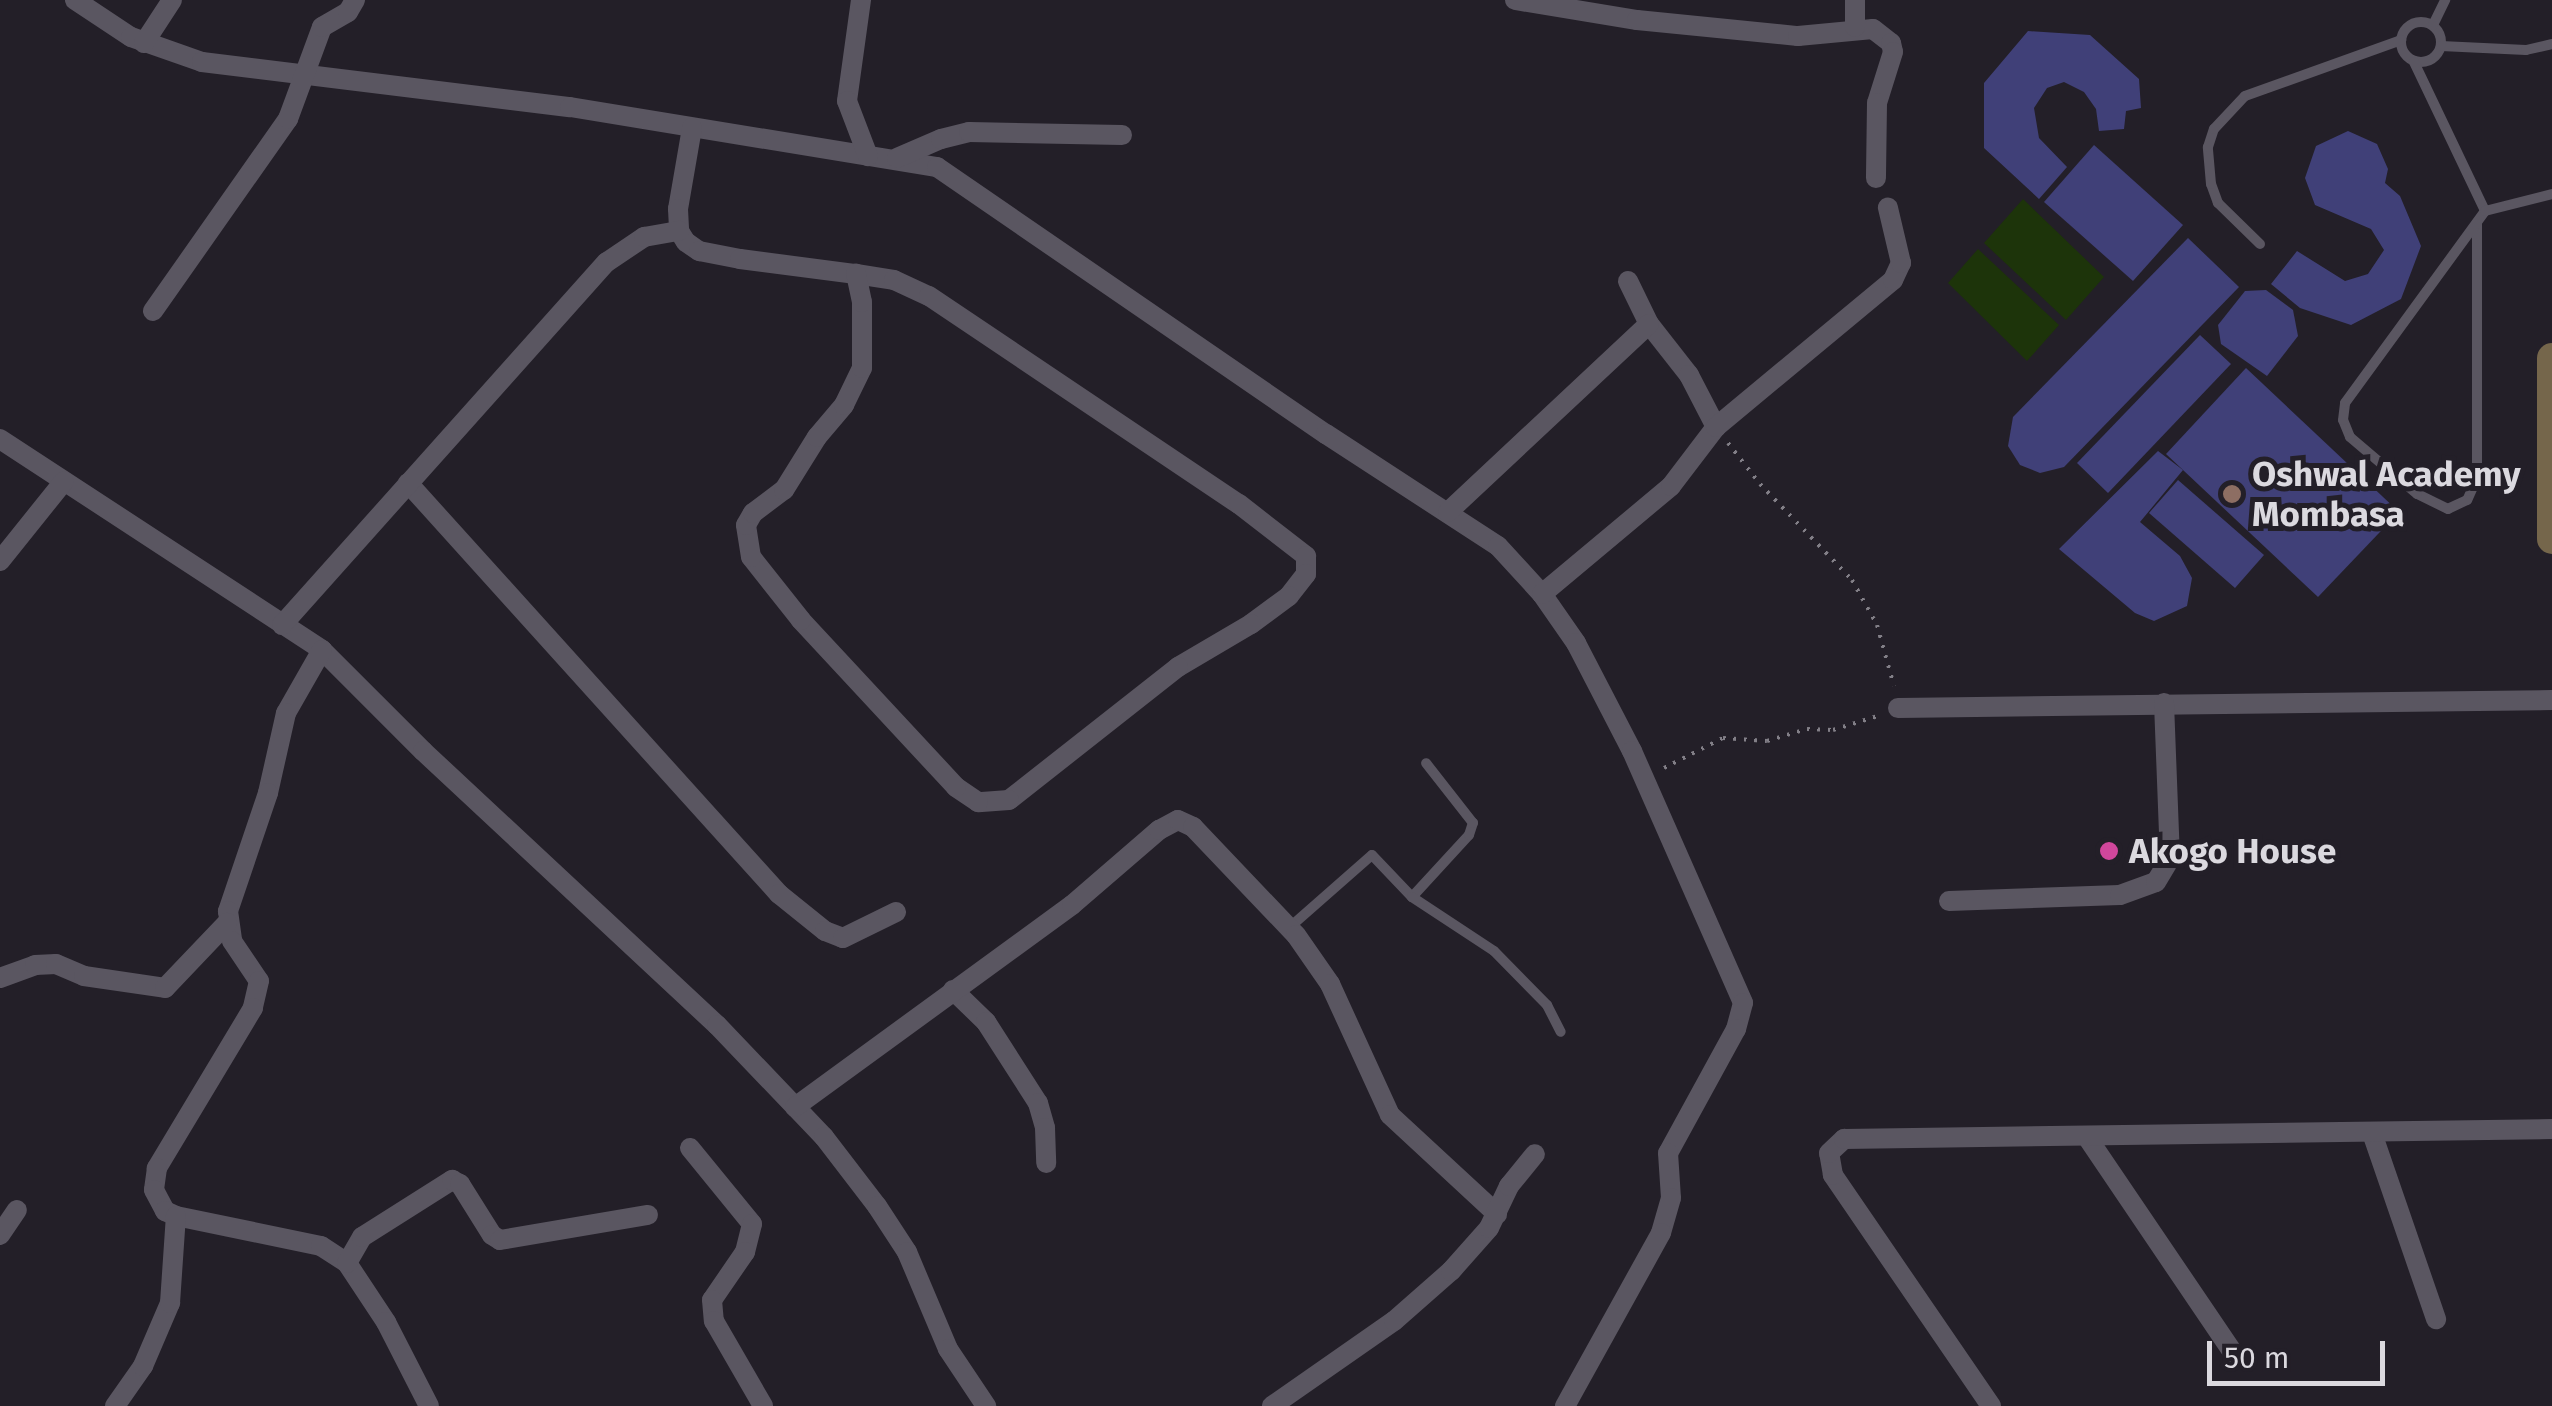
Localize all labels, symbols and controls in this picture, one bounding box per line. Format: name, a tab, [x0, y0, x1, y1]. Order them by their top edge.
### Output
place label: Oshwal Academy Mombasa	[2252, 453, 2521, 535]
marker: Oshwal Academy Mombasa	[2221, 483, 2243, 505]
place label: Akogo House	[2129, 830, 2336, 872]
marker: Akogo House	[2098, 840, 2120, 862]
scale bar	[2212, 1321, 2390, 1383]
text: 50 m	[2224, 1340, 2289, 1376]

